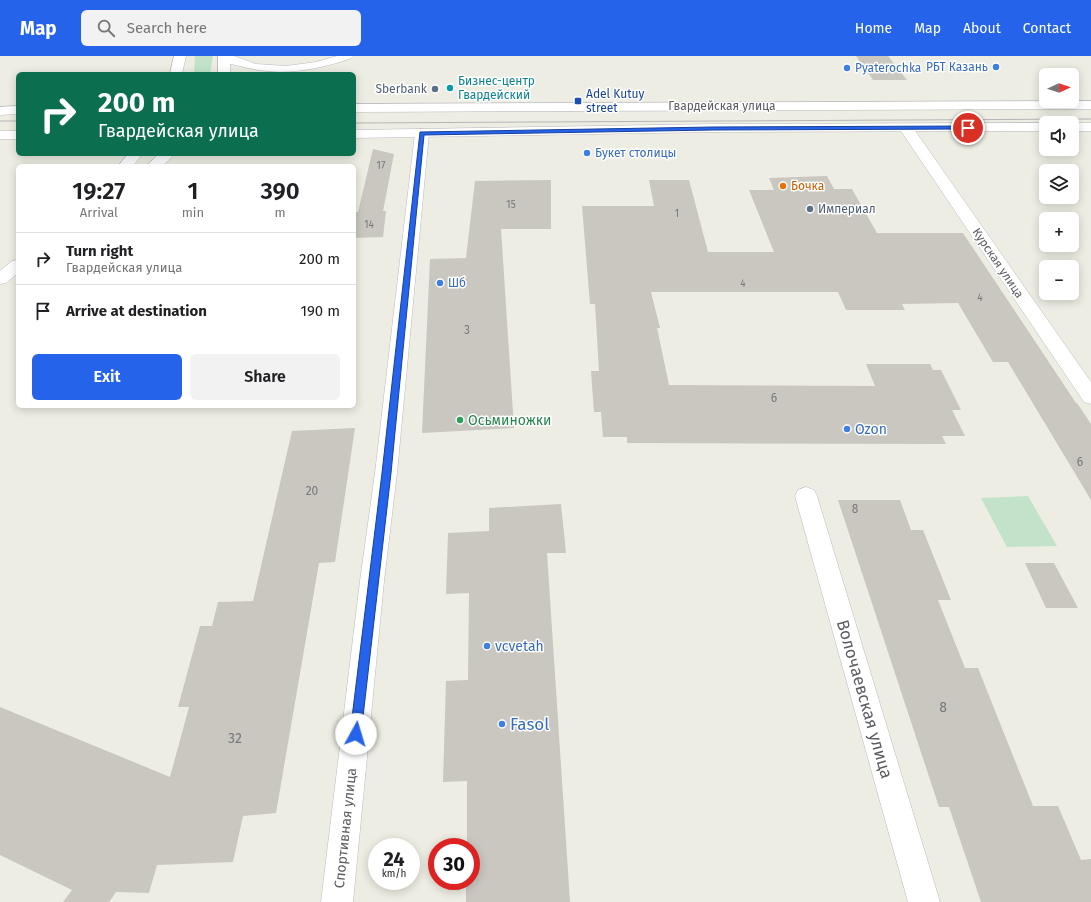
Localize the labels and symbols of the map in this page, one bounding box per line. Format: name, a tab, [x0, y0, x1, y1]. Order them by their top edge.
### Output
place label: РБТ Казань	[926, 60, 988, 74]
place label: Pyaterochka	[855, 61, 921, 75]
marker: РБТ Казань	[991, 62, 1001, 72]
marker: Pyaterochka	[842, 63, 852, 73]
north arrow	[1039, 68, 1079, 108]
place label: Бизнес-центр Гвардейский	[458, 74, 535, 102]
place label: Sberbank	[375, 82, 428, 96]
marker: Бизнес-центр Гвардейский	[445, 83, 455, 93]
marker: Sberbank	[430, 84, 440, 94]
place label: Adel Kutuy street	[586, 87, 645, 115]
marker: Adel Kutuy street	[573, 96, 583, 106]
street label: Гвардейская улица	[668, 99, 776, 113]
pin	[951, 111, 985, 145]
place label: Букет столицы	[595, 146, 676, 160]
marker: Букет столицы	[582, 148, 592, 158]
house number: 17	[377, 160, 386, 172]
place label: Бочка	[791, 179, 824, 193]
marker: Бочка	[778, 181, 788, 191]
house number: 15	[506, 199, 516, 211]
place label: Империал	[818, 202, 876, 216]
marker: Империал	[805, 204, 815, 214]
house number: 1	[675, 208, 679, 220]
house number: 14	[364, 219, 375, 231]
street label: Курская улица	[969, 225, 1027, 301]
place label: Шб	[448, 276, 466, 290]
marker: Шб	[435, 278, 445, 288]
house number: 4	[740, 278, 746, 290]
house number: 4	[977, 292, 983, 304]
house number: 3	[464, 323, 470, 337]
house number: 6	[771, 391, 777, 405]
place label: Осьминожки	[468, 412, 551, 429]
marker: Осьминожки	[455, 415, 465, 425]
place label: Ozon	[855, 421, 887, 438]
marker: Ozon	[842, 424, 852, 434]
house number: 6	[1077, 455, 1083, 469]
house number: 20	[306, 484, 319, 498]
house number: 8	[852, 502, 859, 516]
street label: Волочаевская улица	[832, 617, 897, 781]
place label: vcvetah	[495, 638, 544, 655]
marker: vcvetah	[482, 641, 492, 651]
house number: 8	[939, 699, 947, 716]
position arrow	[335, 713, 377, 755]
place label: Fasol	[510, 714, 549, 735]
marker: Fasol	[497, 719, 507, 729]
house number: 32	[228, 730, 242, 747]
street label: Спортивная улица	[331, 767, 360, 889]
speed limit sign: 30	[428, 838, 480, 890]

